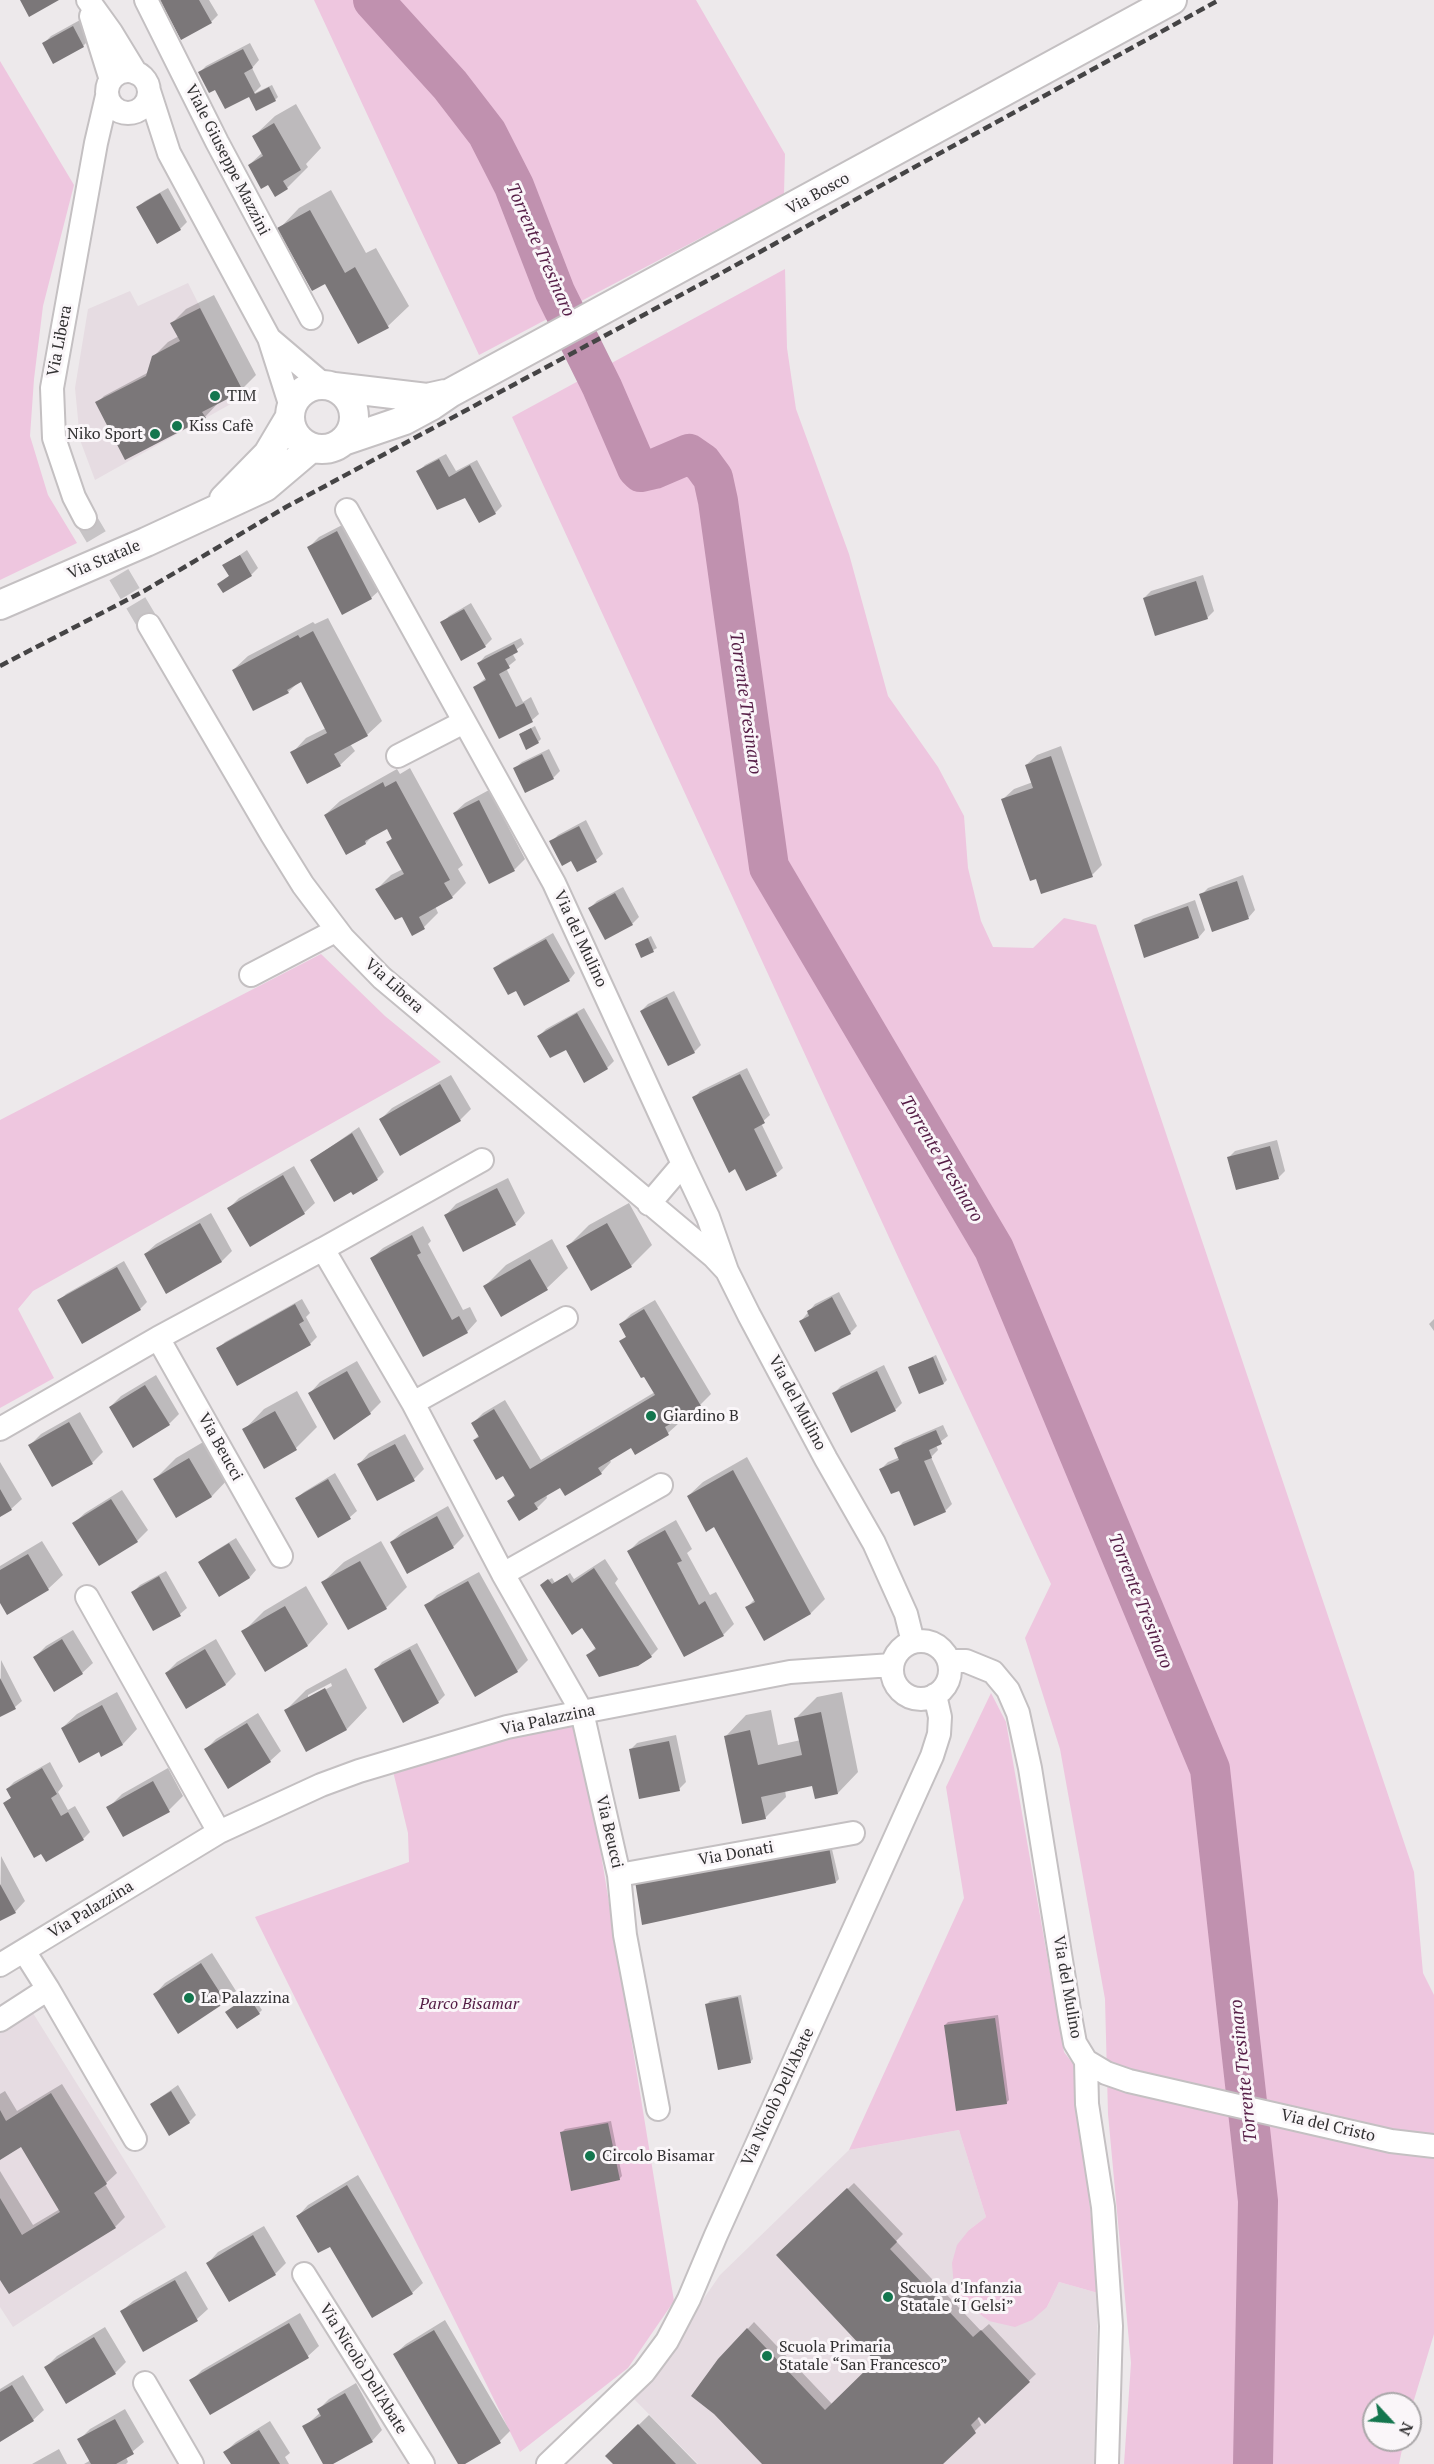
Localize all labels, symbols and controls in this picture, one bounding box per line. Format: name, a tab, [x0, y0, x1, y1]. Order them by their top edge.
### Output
street label: Viale Giuseppe Mazzini	[181, 81, 273, 239]
street label: Via Bosco	[783, 169, 853, 219]
water label: Torrente Tresinaro	[501, 180, 579, 320]
street label: Via Libera	[44, 304, 76, 378]
place label: TIM	[227, 386, 256, 406]
marker: TIM	[208, 389, 222, 403]
place label: Kiss Cafè	[189, 416, 254, 436]
marker: Kiss Cafè	[170, 419, 184, 433]
place label: Niko Sport	[67, 424, 143, 444]
marker: Niko Sport	[148, 427, 162, 441]
street label: Via Statale	[65, 536, 143, 584]
water label: Torrente Tresinaro	[724, 630, 766, 776]
street label: Via del Mulino	[549, 888, 611, 990]
street label: Via Libera	[361, 955, 427, 1017]
water label: Torrente Tresinaro	[895, 1092, 987, 1226]
street label: Via del Mulino	[764, 1352, 830, 1454]
place label: Giardino B	[663, 1406, 739, 1426]
marker: Giardino B	[644, 1409, 658, 1423]
street label: Via Beucci	[194, 1410, 246, 1484]
water label: Torrente Tresinaro	[1103, 1530, 1177, 1672]
street label: Via Palazzina	[499, 1701, 597, 1739]
street label: Via Beucci	[591, 1794, 627, 1870]
street label: Via Donati	[697, 1838, 775, 1870]
street label: Via Palazzina	[45, 1877, 137, 1943]
street label: Via del Mulino	[1048, 1934, 1086, 2040]
place label: La Palazzina	[201, 1988, 290, 2008]
marker: La Palazzina	[182, 1991, 196, 2005]
park label: Parco Bisamar	[419, 1994, 519, 2014]
water label: Torrente Tresinaro	[1226, 1998, 1262, 2144]
street label: Via Nicolò Dell'Abate	[738, 2025, 818, 2169]
street label: Via del Cristo	[1279, 2106, 1377, 2146]
place label: Circolo Bisamar	[602, 2146, 715, 2166]
marker: Circolo Bisamar	[583, 2149, 597, 2163]
place label: Scuola d'Infanzia Statale “I Gelsi”	[900, 2278, 1022, 2316]
marker: Scuola d'Infanzia Statale “I Gelsi”	[881, 2290, 895, 2304]
street label: Via Nicolò Dell'Abate	[315, 2300, 411, 2438]
place label: Scuola Primaria Statale “San Francesco”	[779, 2337, 948, 2375]
marker: Scuola Primaria Statale “San Francesco”	[760, 2349, 774, 2363]
north arrow	[1362, 2392, 1422, 2452]
text: N	[1394, 2419, 1419, 2439]

